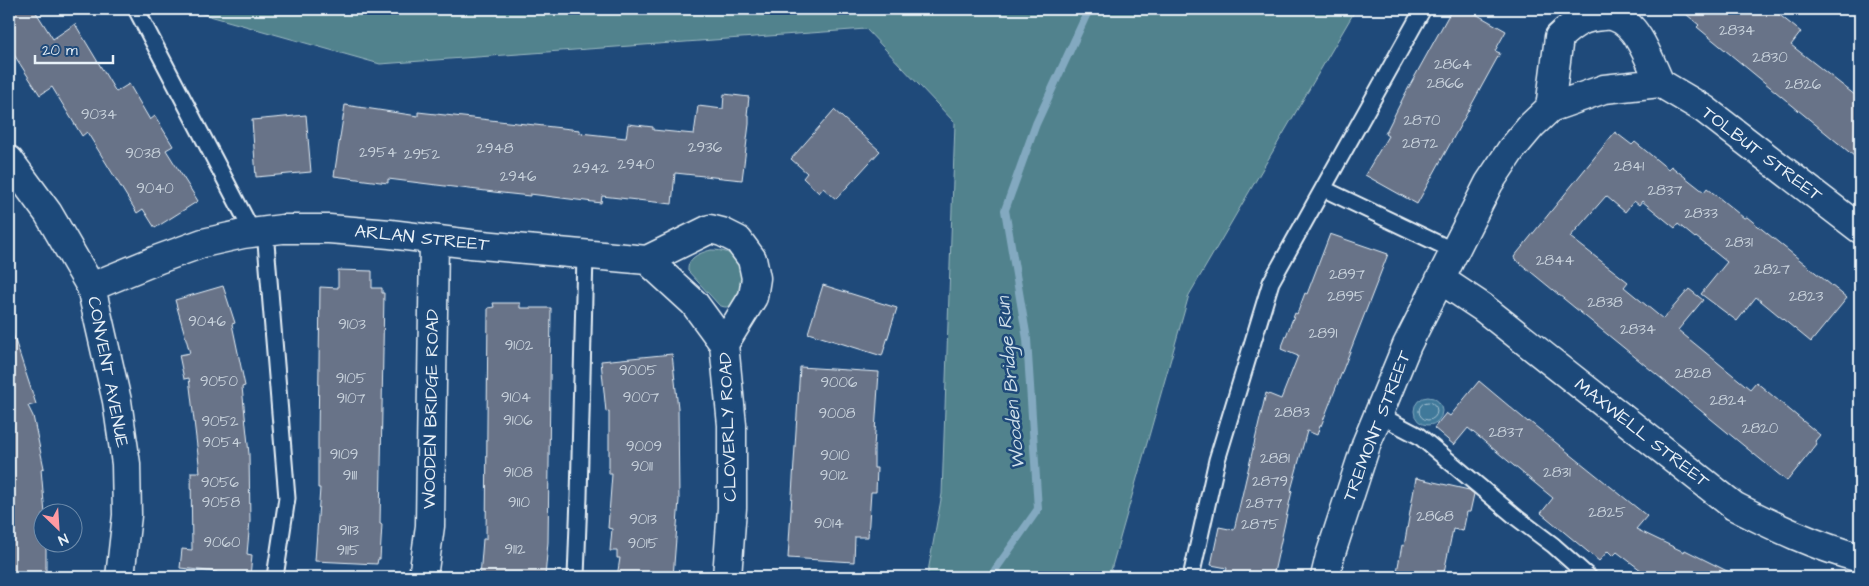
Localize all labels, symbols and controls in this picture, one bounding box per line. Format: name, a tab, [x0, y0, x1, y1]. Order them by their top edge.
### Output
house number: 2834	[1719, 20, 1755, 41]
scale bar	[35, 32, 112, 64]
text: 20 m	[42, 40, 78, 61]
house number: 2830	[1752, 47, 1788, 68]
house number: 2864	[1434, 54, 1472, 75]
house number: 2866	[1426, 73, 1464, 94]
house number: 2826	[1785, 74, 1822, 95]
street label: TOLBUT STREET	[1696, 100, 1828, 208]
house number: 9034	[81, 104, 117, 125]
house number: 2870	[1403, 110, 1441, 131]
house number: 2872	[1402, 133, 1438, 154]
house number: 2936	[688, 137, 723, 158]
house number: 2948	[476, 138, 514, 159]
house number: 2954	[359, 142, 397, 163]
house number: 9038	[125, 143, 161, 164]
house number: 2952	[404, 144, 441, 165]
house number: 2940	[618, 154, 655, 175]
house number: 2841	[1614, 156, 1644, 177]
house number: 2942	[573, 158, 609, 179]
house number: 2946	[500, 166, 537, 187]
house number: 9040	[136, 178, 174, 199]
house number: 2837	[1647, 180, 1683, 201]
house number: 2833	[1684, 203, 1718, 224]
street label: ARLAN STREET	[354, 219, 491, 258]
house number: 2831	[1725, 232, 1753, 253]
house number: 2844	[1536, 250, 1574, 271]
house number: 2827	[1754, 259, 1790, 280]
house number: 2897	[1329, 264, 1365, 285]
house number: 2895	[1327, 286, 1365, 307]
house number: 2823	[1789, 286, 1824, 307]
house number: 2838	[1587, 292, 1623, 313]
street label: CONVENT AVENUE	[81, 294, 135, 450]
water label: Wooden Bridge Run	[990, 294, 1032, 471]
street label: WOODEN BRIDGE ROAD	[417, 308, 445, 509]
house number: 9046	[188, 311, 226, 332]
house number: 9103	[338, 314, 366, 335]
house number: 2834	[1620, 319, 1656, 340]
house number: 2891	[1309, 323, 1337, 344]
house number: 9102	[505, 335, 534, 356]
street label: TREMONT STREET	[1337, 346, 1418, 505]
street label: CLOVERLY ROAD	[713, 352, 743, 502]
house number: 9005	[619, 360, 657, 381]
house number: 2828	[1675, 363, 1712, 384]
house number: 9105	[336, 368, 367, 389]
house number: 9050	[200, 371, 239, 392]
house number: 9006	[821, 372, 858, 393]
street label: MAXWELL STREET	[1569, 372, 1715, 494]
house number: 9104	[501, 387, 531, 408]
house number: 9007	[623, 387, 659, 408]
house number: 9107	[336, 388, 366, 409]
house number: 2824	[1709, 390, 1747, 411]
house number: 2883	[1274, 402, 1310, 423]
house number: 9008	[818, 403, 856, 424]
house number: 9106	[503, 410, 533, 431]
house number: 9052	[201, 411, 239, 432]
house number: 2820	[1742, 418, 1779, 439]
house number: 2837	[1488, 422, 1524, 443]
house number: 9054	[203, 432, 241, 453]
house number: 9009	[626, 436, 662, 457]
house number: 9109	[330, 444, 358, 465]
house number: 9010	[820, 445, 850, 466]
house number: 2881	[1260, 448, 1290, 469]
house number: 9011	[631, 456, 653, 477]
house number: 9108	[503, 462, 533, 483]
house number: 2831	[1543, 462, 1571, 483]
house number: 9111	[343, 465, 357, 486]
house number: 9012	[820, 465, 849, 486]
house number: 2879	[1252, 471, 1288, 492]
house number: 9056	[201, 472, 240, 493]
house number: 9058	[202, 492, 240, 513]
house number: 9110	[508, 492, 530, 513]
house number: 2877	[1246, 493, 1282, 514]
house number: 2825	[1588, 502, 1626, 523]
north arrow	[32, 504, 82, 554]
house number: 2868	[1416, 506, 1454, 527]
house number: 9013	[629, 509, 657, 530]
house number: 9014	[814, 513, 844, 534]
house number: 2875	[1241, 514, 1279, 535]
house number: 9113	[339, 520, 359, 541]
text: N	[55, 528, 71, 550]
house number: 9060	[204, 532, 241, 553]
house number: 9015	[628, 533, 659, 554]
house number: 9112	[505, 539, 526, 560]
house number: 9115	[337, 540, 360, 561]

